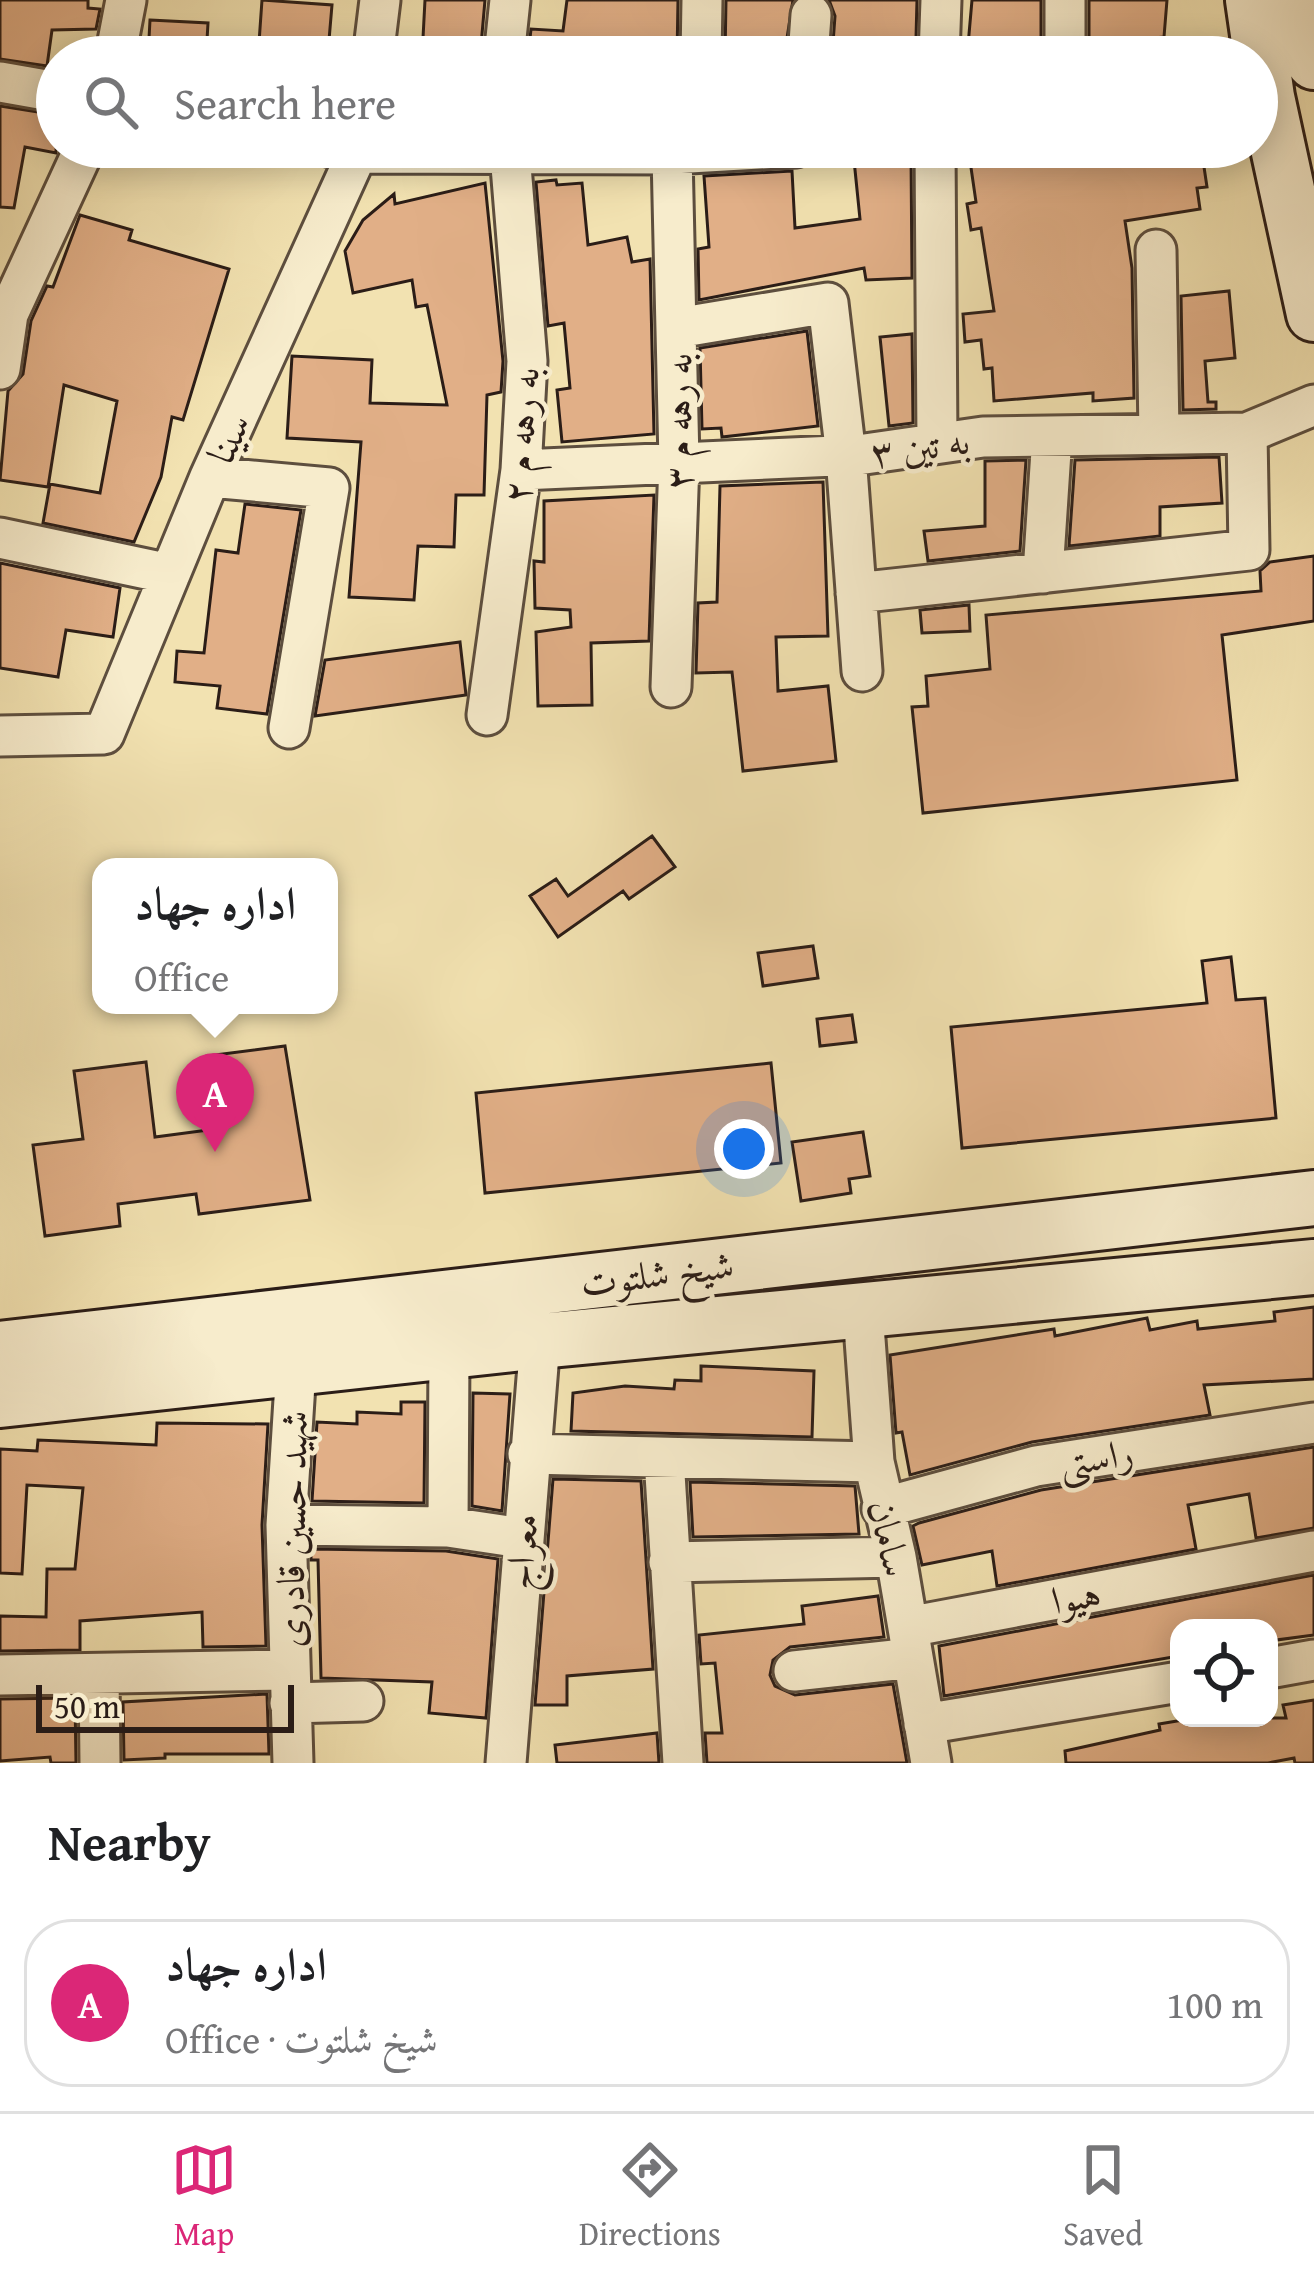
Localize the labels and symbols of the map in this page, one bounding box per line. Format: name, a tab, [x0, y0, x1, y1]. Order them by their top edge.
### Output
street label: به رهه م ۳	[648, 353, 712, 489]
street label: به رهه م ۲	[486, 365, 560, 505]
street label: سینا	[191, 403, 264, 473]
street label: به تین ۳	[867, 410, 973, 481]
pin: A	[176, 1053, 254, 1152]
your location	[714, 1119, 774, 1179]
street label: شیخ شلتوت	[577, 1235, 738, 1317]
street label: شهید حسین قادری	[260, 1410, 321, 1648]
street label: راستی	[1055, 1423, 1137, 1491]
street label: سامان	[854, 1494, 927, 1582]
street label: معراج	[489, 1512, 559, 1593]
street label: هیوا	[1046, 1563, 1105, 1628]
scale bar	[36, 1679, 294, 1732]

